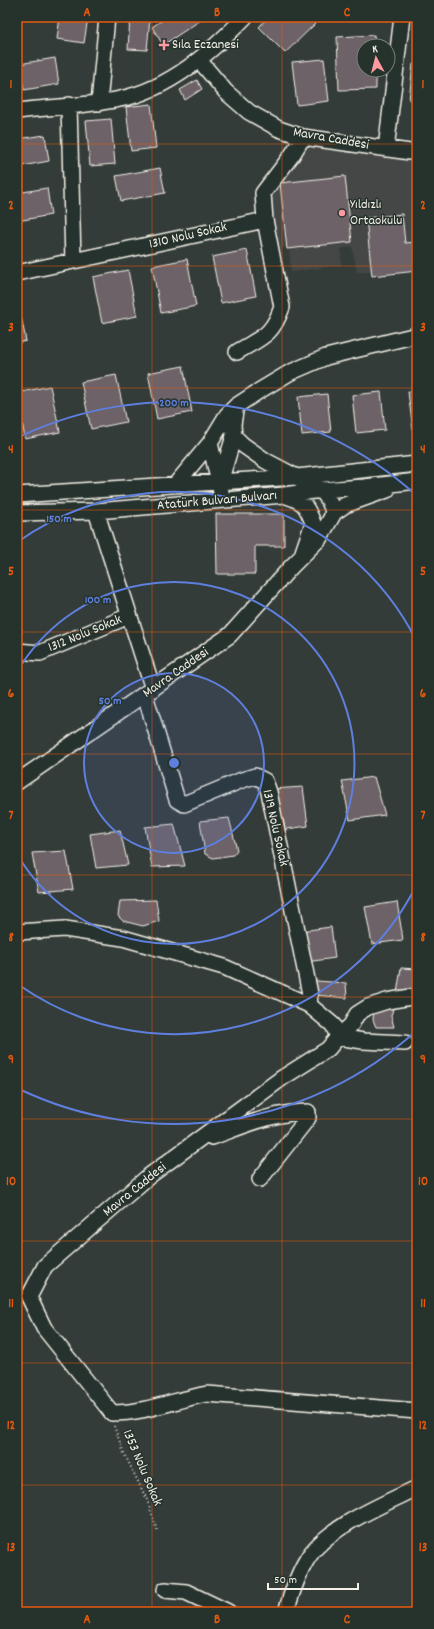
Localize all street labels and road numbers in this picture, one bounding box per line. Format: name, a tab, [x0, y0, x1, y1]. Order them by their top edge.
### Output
street label: Mavra Caddesi	[291, 122, 371, 156]
street label: 1310 Nolu Sokak	[147, 217, 229, 255]
street label: Atatürk Bulvarı Bulvarı	[156, 486, 278, 516]
street label: 1312 Nolu Sokak	[45, 610, 125, 658]
street label: Mavra Caddesi	[139, 643, 214, 703]
street label: 1319 Nolu Sokak	[256, 788, 294, 869]
street label: Mavra Caddesi	[99, 1158, 171, 1222]
street label: 1353 Nolu Sokak	[117, 1427, 167, 1510]

